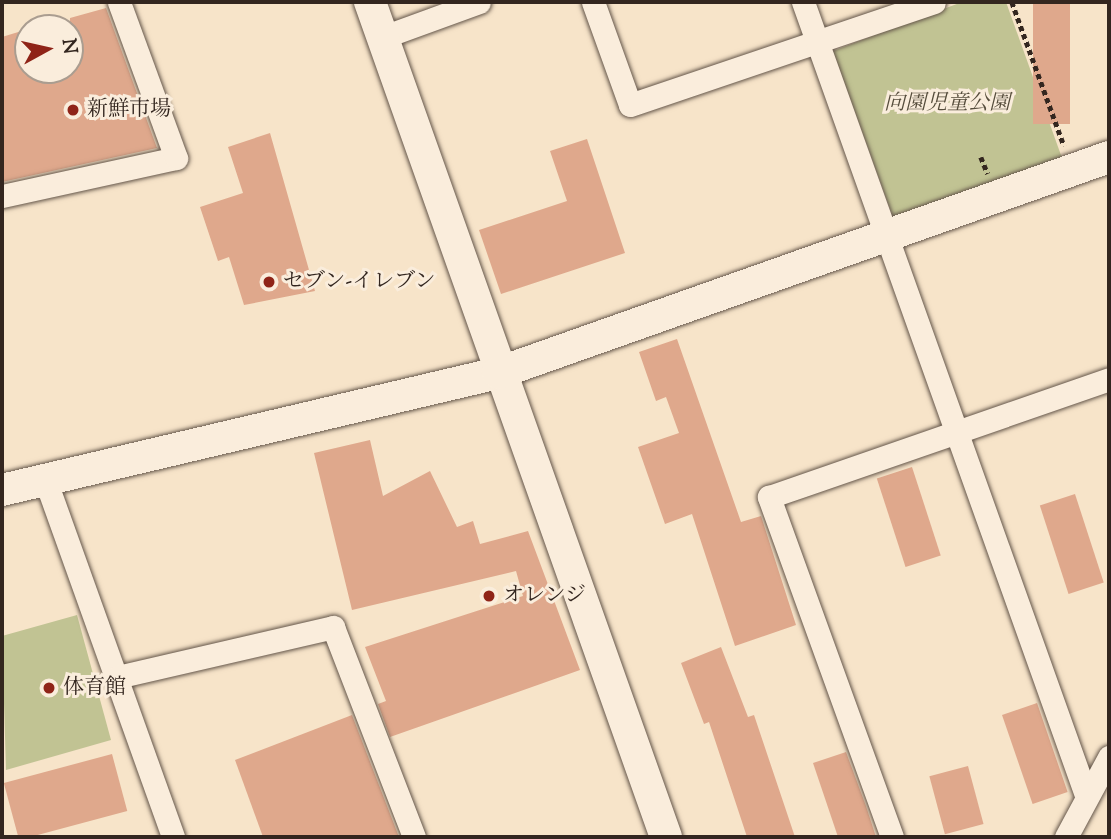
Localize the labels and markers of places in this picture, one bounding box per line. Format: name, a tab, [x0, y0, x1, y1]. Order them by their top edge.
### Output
place label: 新鮮市場	[87, 97, 171, 123]
marker: 新鮮市場	[65, 102, 81, 118]
place label: セブン-イレブン	[283, 269, 437, 295]
marker: セブン-イレブン	[261, 274, 277, 290]
place label: オレンジ	[503, 583, 587, 609]
marker: オレンジ	[481, 588, 497, 604]
place label: 体育館	[63, 675, 126, 701]
marker: 体育館	[41, 680, 57, 696]

